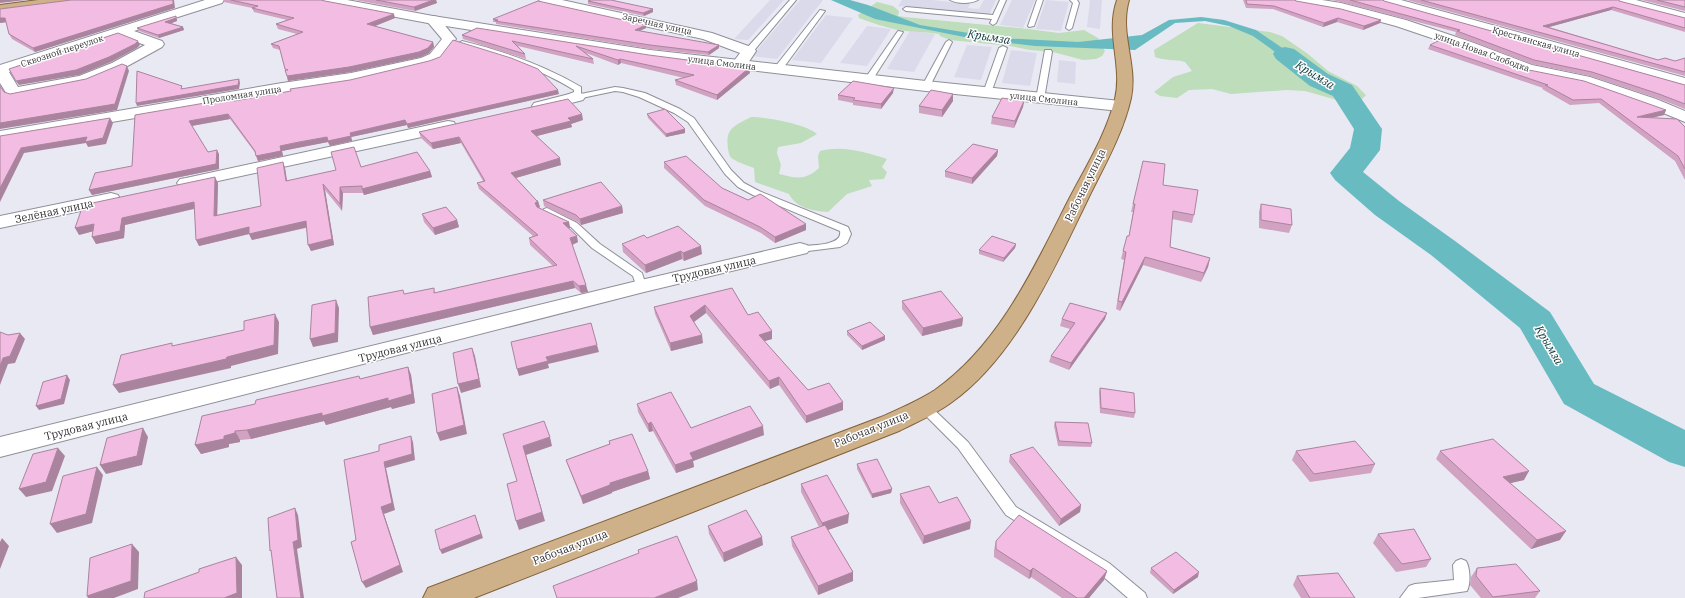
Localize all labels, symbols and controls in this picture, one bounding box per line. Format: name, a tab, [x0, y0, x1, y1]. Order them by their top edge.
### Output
street label: Заречная улица	[621, 10, 693, 37]
street label: Крестьянская улица	[1491, 24, 1581, 59]
water label: Крымза	[966, 26, 1012, 47]
street label: улица Новая Слободка	[1433, 29, 1531, 74]
street label: Сквозной переулок	[19, 32, 105, 69]
street label: улица Смолина	[687, 53, 757, 72]
water label: Крымза	[1292, 57, 1338, 92]
street label: Проломная улица	[202, 83, 282, 106]
street label: улица Смолина	[1009, 89, 1079, 108]
street label: Рабочая улица	[1061, 146, 1109, 224]
street label: Зелёная улица	[13, 196, 95, 226]
street label: Трудовая улица	[671, 253, 757, 285]
water label: Крымза	[1531, 322, 1567, 367]
street label: Трудовая улица	[357, 331, 443, 365]
street label: Рабочая улица	[832, 408, 910, 450]
street label: Трудовая улица	[43, 409, 129, 443]
street label: Рабочая улица	[530, 526, 610, 568]

